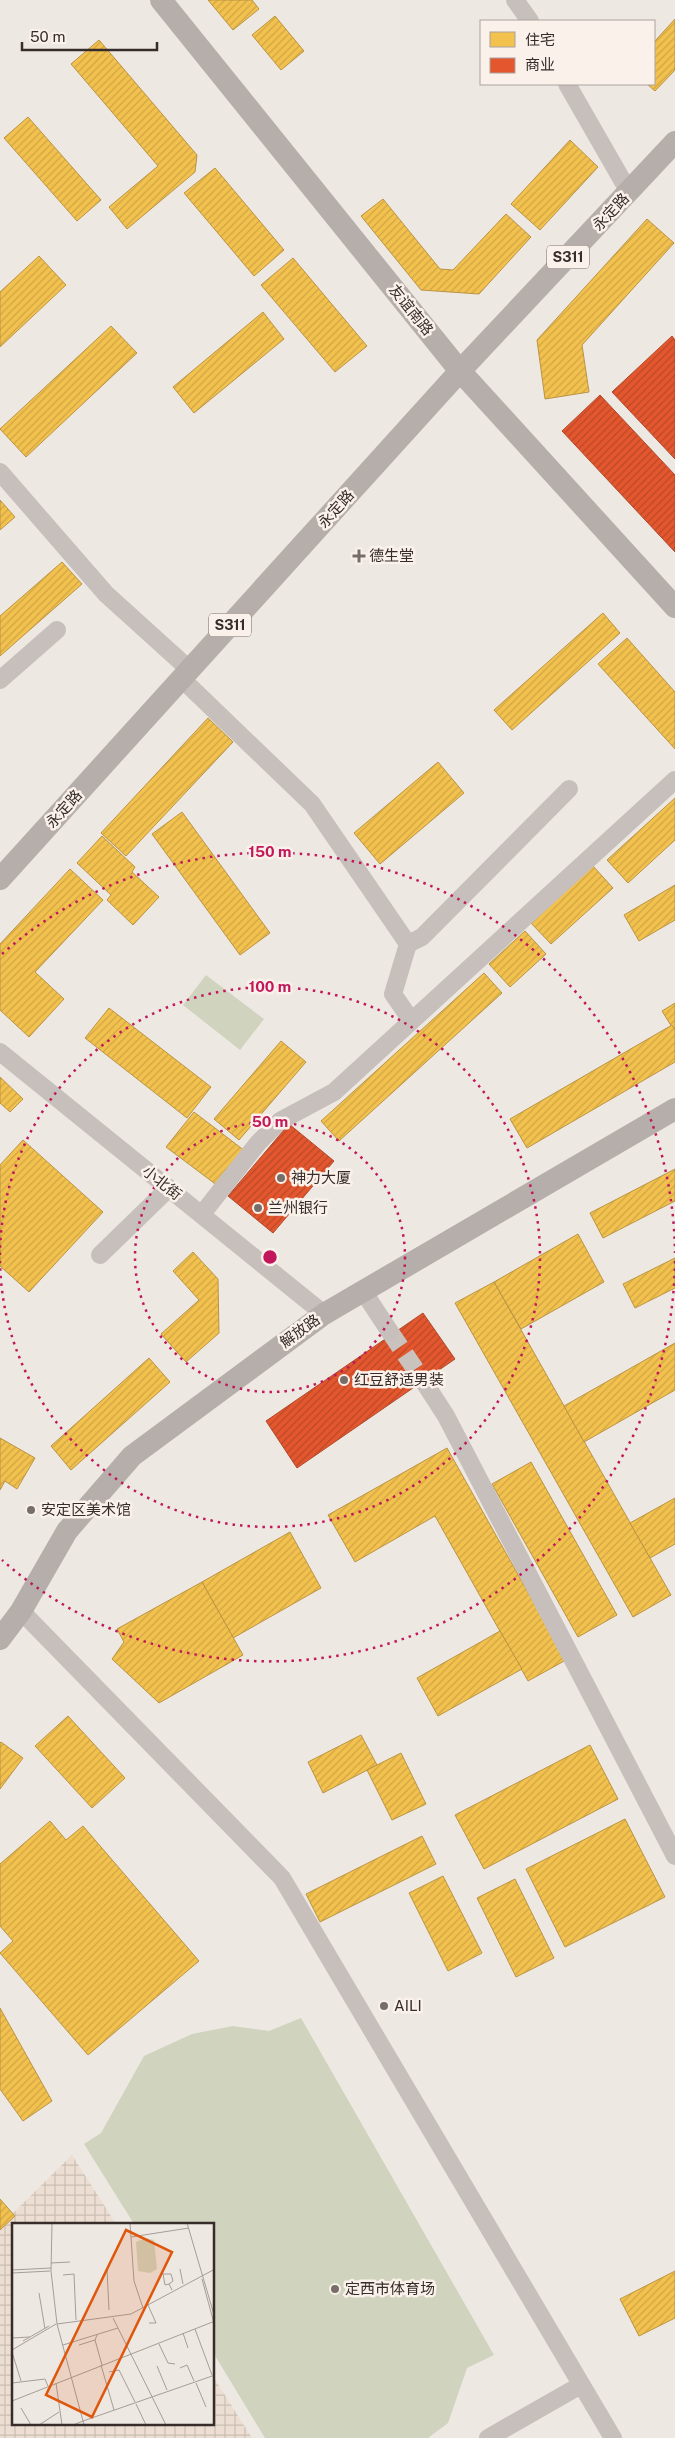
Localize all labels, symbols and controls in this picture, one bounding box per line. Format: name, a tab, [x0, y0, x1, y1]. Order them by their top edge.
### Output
scale bar	[22, 20, 158, 52]
legend	[480, 20, 655, 85]
text: 50 m	[30, 28, 65, 45]
text: 住宅	[525, 31, 555, 48]
text: 商业	[525, 56, 555, 73]
street label: 永定路	[589, 189, 632, 234]
road number: S311	[547, 246, 589, 268]
street label: 友谊南路	[386, 281, 437, 338]
street label: 永定路	[314, 486, 357, 531]
place label: 德生堂	[369, 547, 414, 564]
marker: 德生堂	[353, 550, 365, 562]
road number: S311	[209, 614, 251, 636]
street label: 永定路	[42, 786, 85, 831]
text: 150 m	[248, 843, 292, 860]
text: 100 m	[249, 978, 291, 995]
text: 50 m	[252, 1113, 288, 1130]
street label: 小北街	[139, 1162, 185, 1203]
place label: 神力大厦	[291, 1169, 351, 1186]
marker: 神力大厦	[275, 1172, 287, 1184]
place label: 兰州银行	[268, 1199, 328, 1216]
marker: 兰州银行	[252, 1202, 264, 1214]
centre of rings	[261, 1248, 279, 1266]
street label: 解放路	[277, 1310, 323, 1351]
place label: 红豆舒适男装	[354, 1371, 444, 1388]
marker: 红豆舒适男装	[338, 1374, 350, 1386]
place label: 安定区美术馆	[41, 1501, 131, 1518]
marker: 安定区美术馆	[25, 1504, 37, 1516]
place label: AILI	[394, 1997, 422, 2014]
marker: AILI	[378, 2000, 390, 2012]
inset map	[12, 2223, 215, 2426]
place label: 定西市体育场	[345, 2280, 435, 2297]
marker: 定西市体育场	[329, 2283, 341, 2295]

